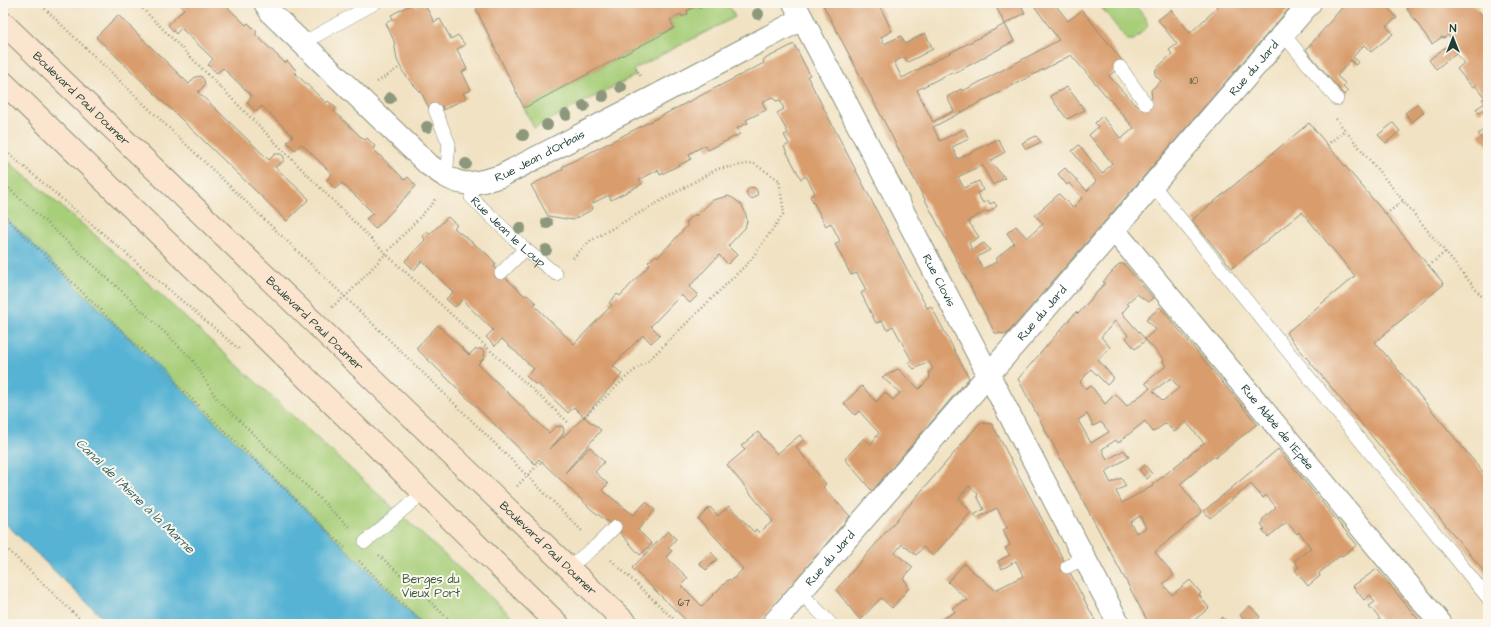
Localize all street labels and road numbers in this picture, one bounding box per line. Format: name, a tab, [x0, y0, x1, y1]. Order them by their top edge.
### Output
street label: Rue du Jard	[1225, 37, 1283, 99]
street label: Boulevard Paul Doumer	[29, 48, 134, 150]
street label: Rue Jean d'Orbais	[492, 126, 588, 186]
street label: Rue Jean le Loup	[467, 193, 549, 271]
street label: Rue Clovis	[918, 251, 960, 310]
street label: Boulevard Paul Doumer	[262, 272, 368, 375]
street label: Rue du Jard	[1013, 282, 1071, 344]
street label: Rue Abbé de l'Epée	[1237, 381, 1318, 474]
street label: Boulevard Paul Doumer	[496, 497, 601, 599]
street label: Rue du Jard	[801, 527, 859, 590]

